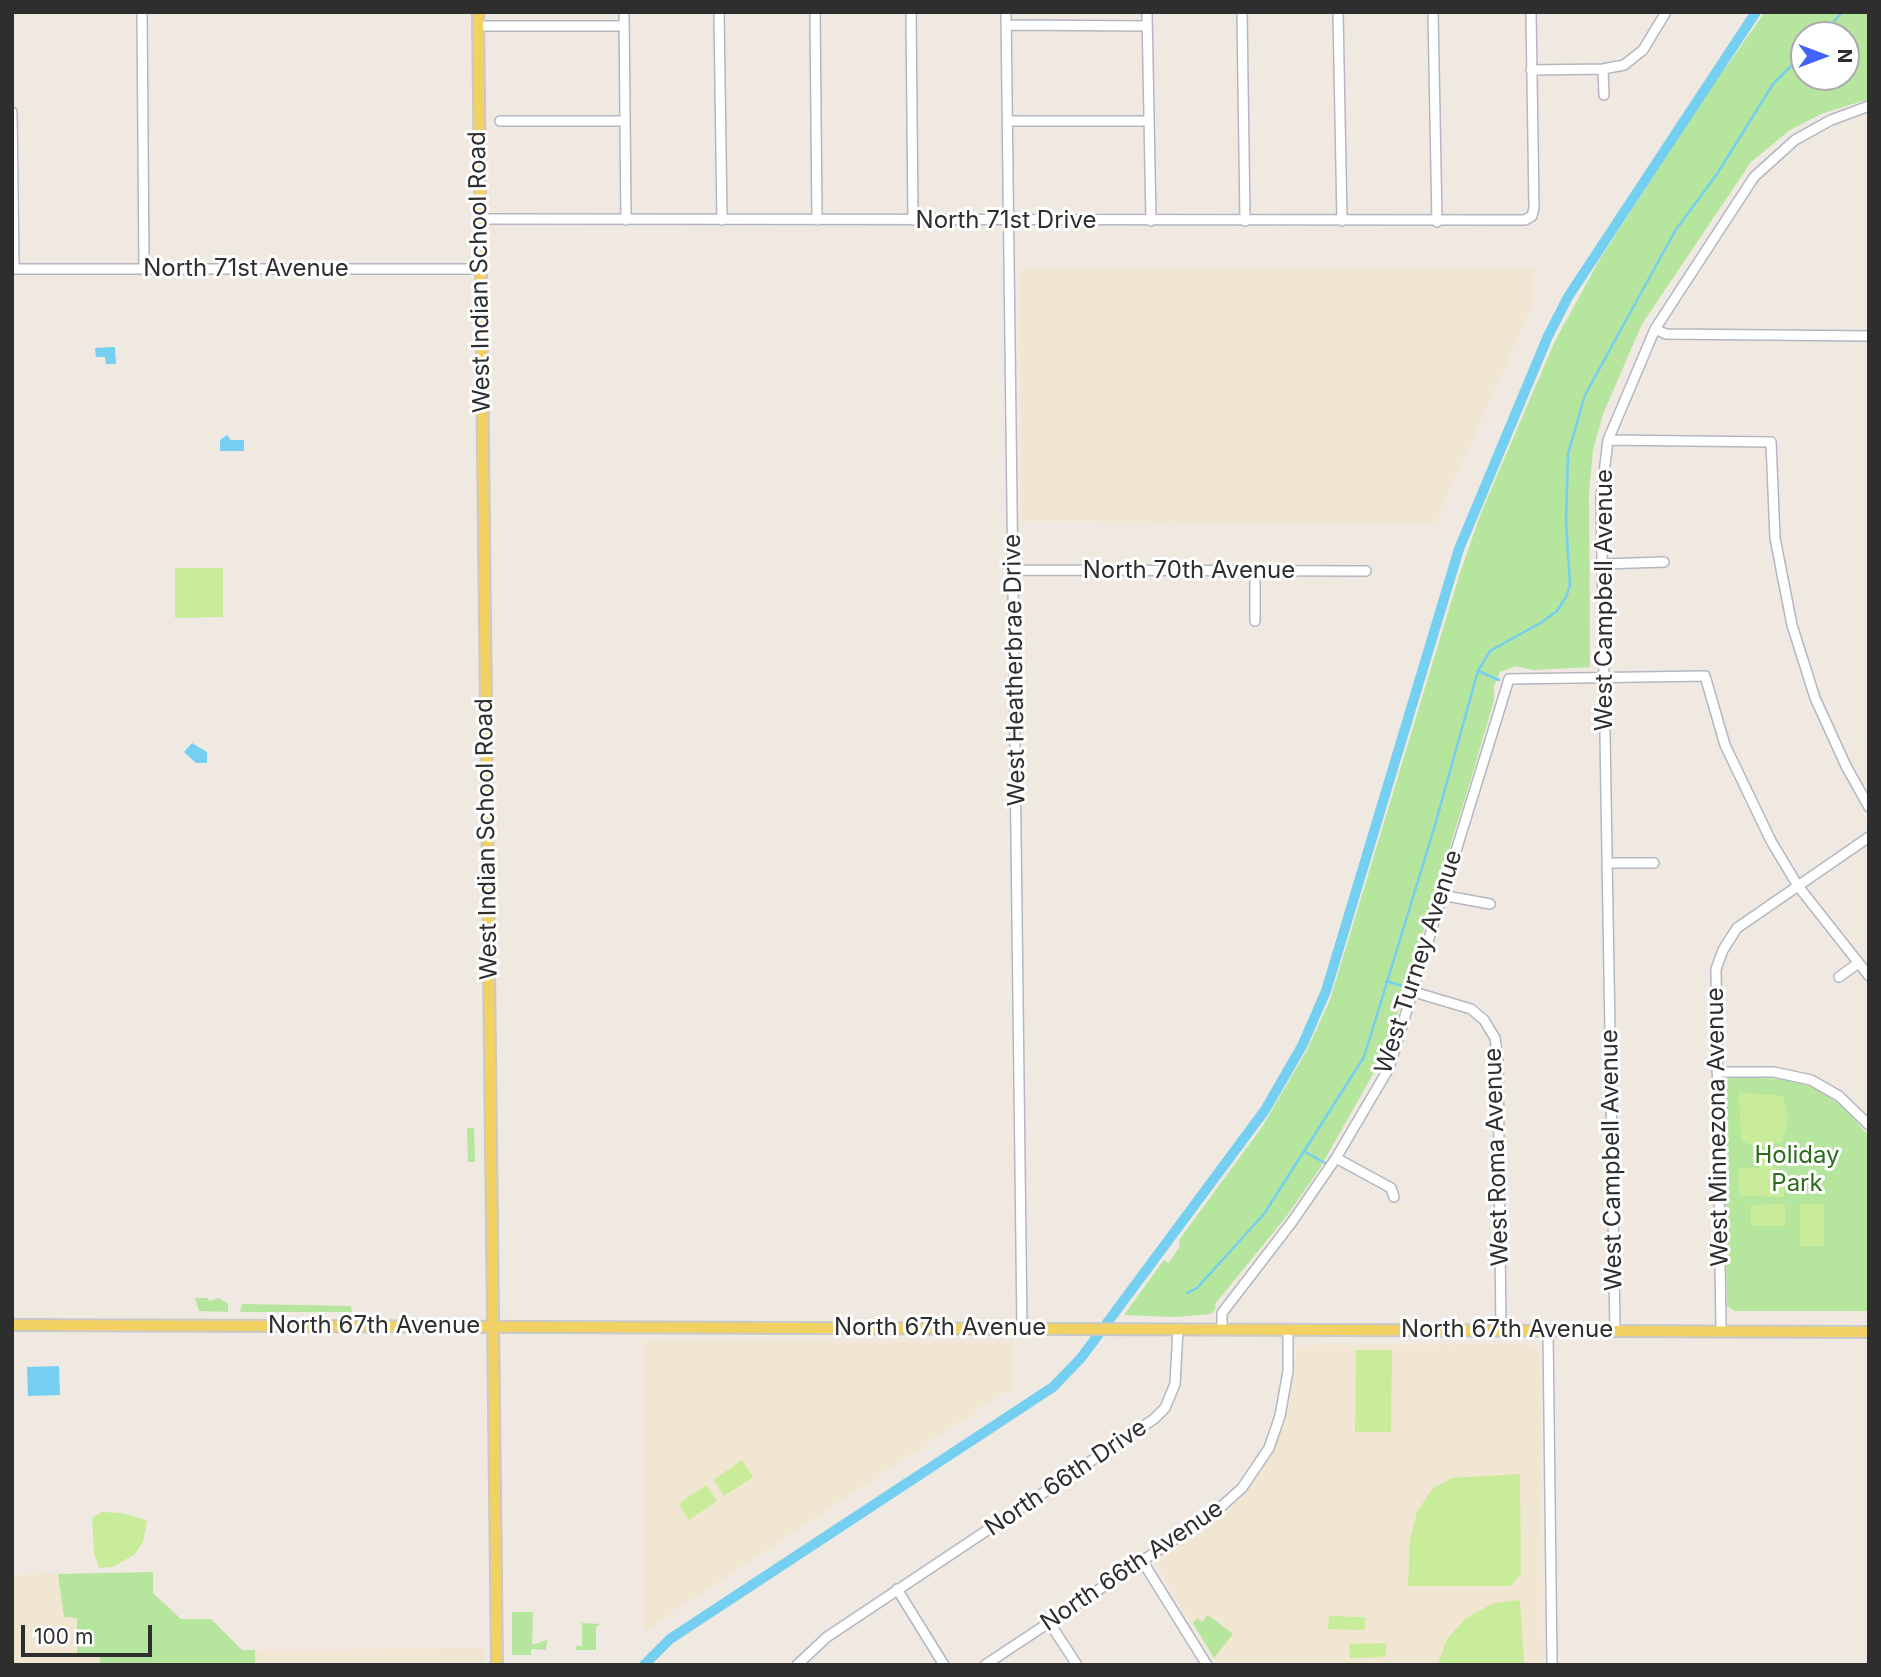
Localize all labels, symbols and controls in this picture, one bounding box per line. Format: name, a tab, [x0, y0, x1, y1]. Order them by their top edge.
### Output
north arrow	[1790, 21, 1860, 91]
text: N	[1833, 49, 1856, 63]
street label: West Indian School Road	[463, 131, 497, 413]
street label: North 71st Drive	[916, 207, 1096, 235]
street label: North 71st Avenue	[143, 255, 349, 283]
street label: West Campbell Avenue	[1591, 469, 1619, 731]
street label: West Heatherbrae Drive	[998, 534, 1032, 806]
street label: North 70th Avenue	[1083, 557, 1295, 585]
street label: West Indian School Road	[470, 698, 504, 980]
street label: West Turney Avenue	[1369, 847, 1469, 1077]
street label: West Minnezona Avenue	[1701, 987, 1735, 1267]
street label: West Campbell Avenue	[1595, 1029, 1629, 1291]
street label: West Roma Avenue	[1479, 1047, 1515, 1267]
park label: Holiday Park	[1754, 1142, 1840, 1198]
street label: North 67th Avenue	[268, 1312, 480, 1340]
street label: North 67th Avenue	[834, 1314, 1046, 1342]
street label: North 67th Avenue	[1401, 1316, 1613, 1344]
street label: North 66th Drive	[980, 1413, 1152, 1543]
street label: North 66th Avenue	[1035, 1494, 1229, 1638]
scale bar	[24, 1610, 156, 1654]
text: 100 m	[34, 1624, 93, 1649]

